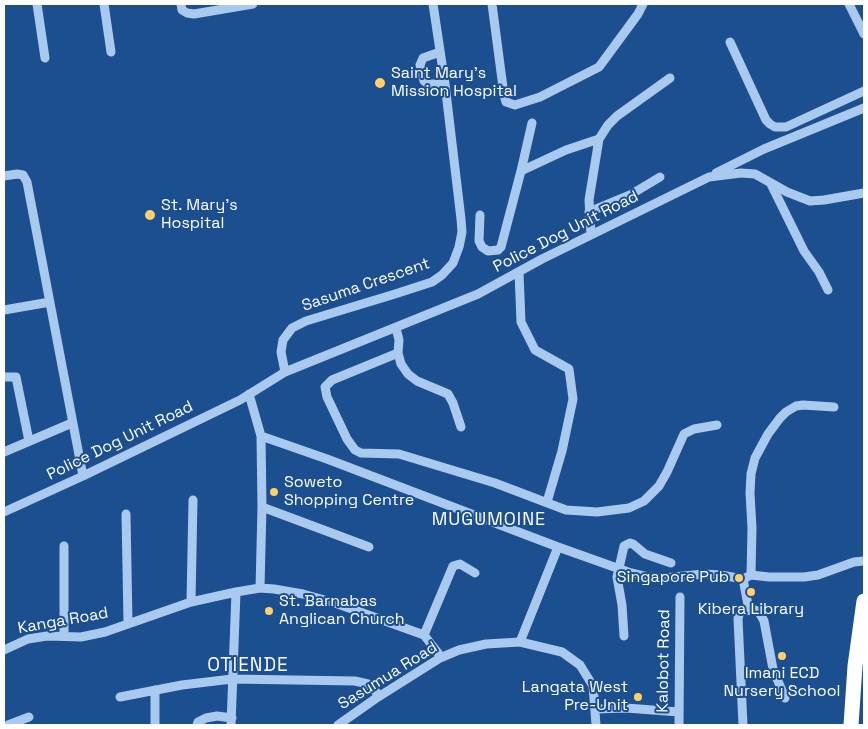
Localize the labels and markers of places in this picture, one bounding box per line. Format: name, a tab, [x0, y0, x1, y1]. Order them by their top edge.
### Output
place label: Saint Mary's Mission Hospital	[391, 64, 517, 102]
marker: Saint Mary's Mission Hospital	[373, 76, 387, 90]
place label: St. Mary's Hospital	[161, 196, 238, 234]
marker: St. Mary's Hospital	[143, 208, 157, 222]
place label: Soweto Shopping Centre	[284, 473, 414, 511]
marker: Soweto Shopping Centre	[268, 486, 280, 498]
place label: Singapore Pub	[617, 568, 729, 588]
marker: Singapore Pub	[733, 572, 745, 584]
marker: Kibera Library	[745, 586, 757, 598]
place label: St. Barnabas Anglican Church	[279, 592, 405, 630]
place label: Kibera Library	[698, 600, 804, 620]
marker: St. Barnabas Anglican Church	[263, 605, 275, 617]
marker: Imani ECD Nursery School	[776, 650, 788, 662]
place label: Imani ECD Nursery School	[723, 664, 841, 702]
place label: Langata West Pre-Unit	[522, 678, 628, 716]
marker: Langata West Pre-Unit	[632, 691, 644, 703]

